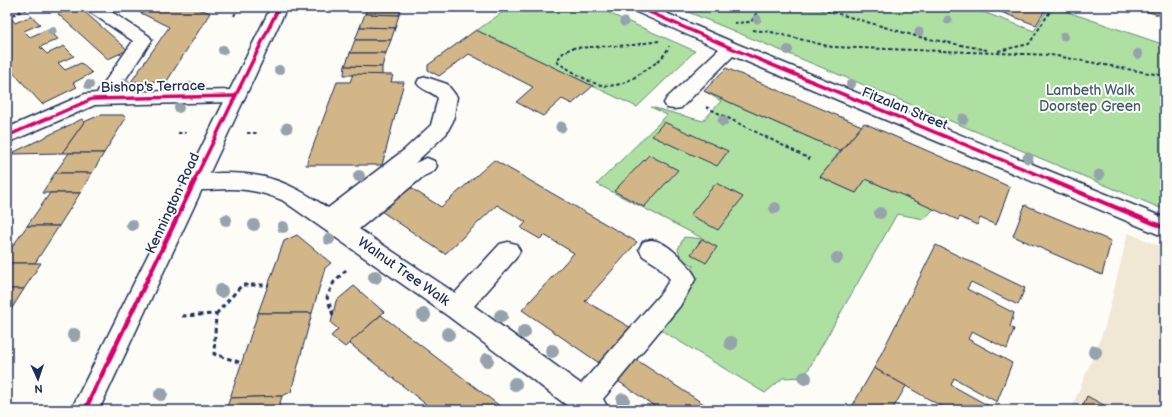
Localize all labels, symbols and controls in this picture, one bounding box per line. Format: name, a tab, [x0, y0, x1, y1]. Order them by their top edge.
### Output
street label: Bishop's Terrace	[101, 77, 205, 96]
park label: Lambeth Walk Doorstep Green	[1039, 82, 1141, 115]
street label: Fitzalan Street	[859, 84, 951, 134]
street label: Kennington Road	[142, 150, 203, 256]
street label: Walnut Tree Walk	[354, 233, 453, 310]
north arrow	[18, 359, 58, 399]
text: N	[34, 382, 43, 395]

